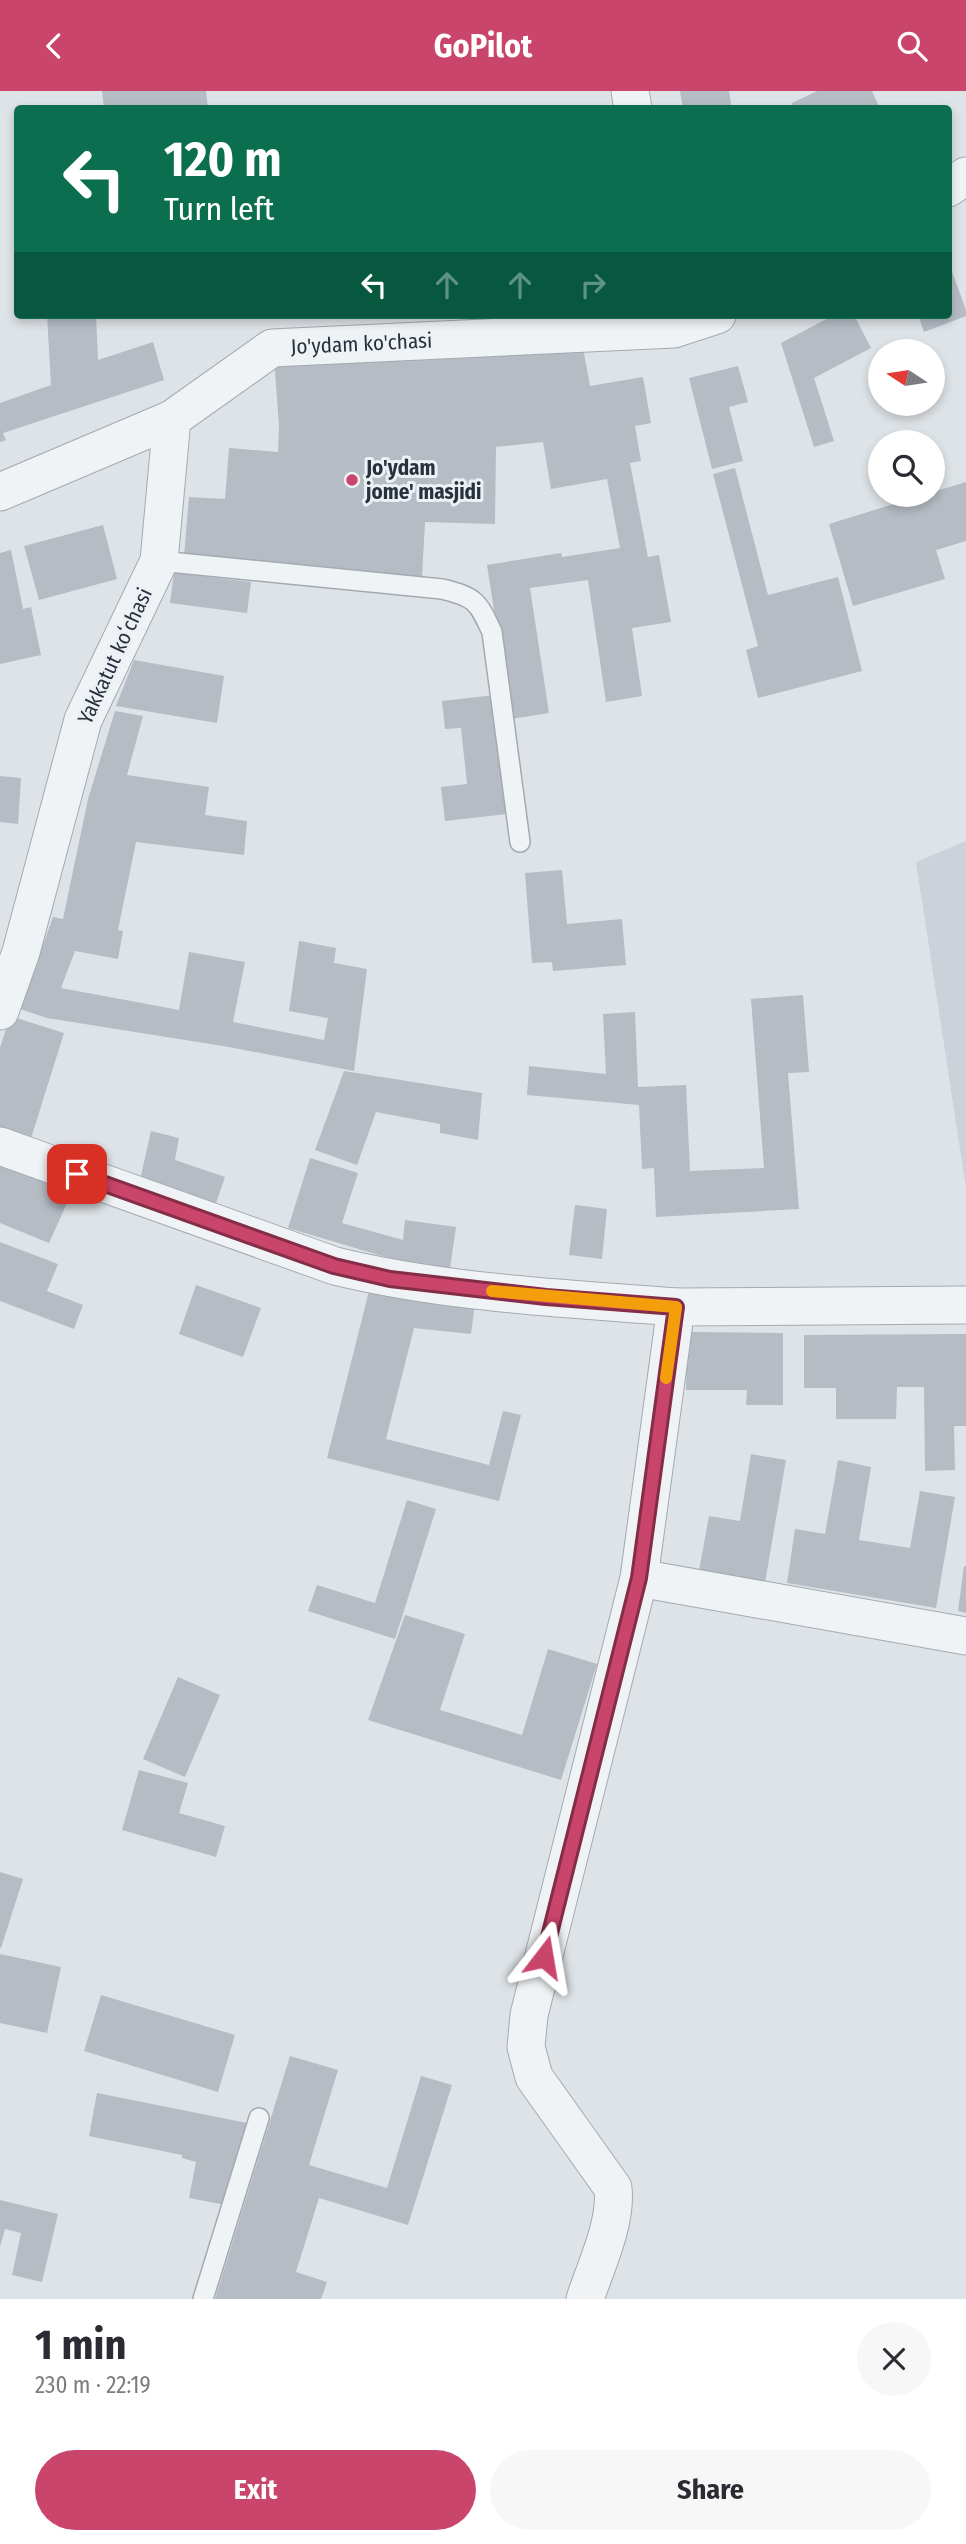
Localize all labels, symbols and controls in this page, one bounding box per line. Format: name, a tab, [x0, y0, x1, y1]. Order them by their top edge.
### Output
icon: back	[35, 27, 73, 65]
text: GoPilot	[434, 27, 532, 65]
icon: search	[893, 27, 931, 65]
text: 120 m	[164, 130, 282, 189]
icon: left	[49, 133, 140, 224]
text: Turn left	[164, 190, 274, 228]
icon: left	[355, 266, 393, 304]
icon: ahead	[428, 266, 466, 304]
icon: ahead	[501, 266, 539, 304]
icon: right	[574, 266, 612, 304]
street label: Jo'ydam ko'chasi	[290, 327, 433, 360]
north arrow	[868, 339, 945, 417]
map controls	[868, 339, 945, 507]
button: search	[868, 430, 945, 507]
place label: Jo'ydam jome' masjidi	[365, 455, 482, 505]
marker: Jo'ydam jome' masjidi	[344, 472, 360, 488]
street label: Yakkatut koʻchasi	[72, 584, 158, 728]
pin	[47, 1144, 107, 1204]
icon: arrive	[58, 1155, 96, 1193]
position arrow	[507, 1920, 581, 1994]
text: 1 min	[35, 2320, 126, 2370]
button: close	[857, 2322, 931, 2396]
text: 230 m · 22:19	[35, 2371, 151, 2399]
button: Exit	[35, 2450, 476, 2530]
button: Share	[490, 2450, 931, 2530]

